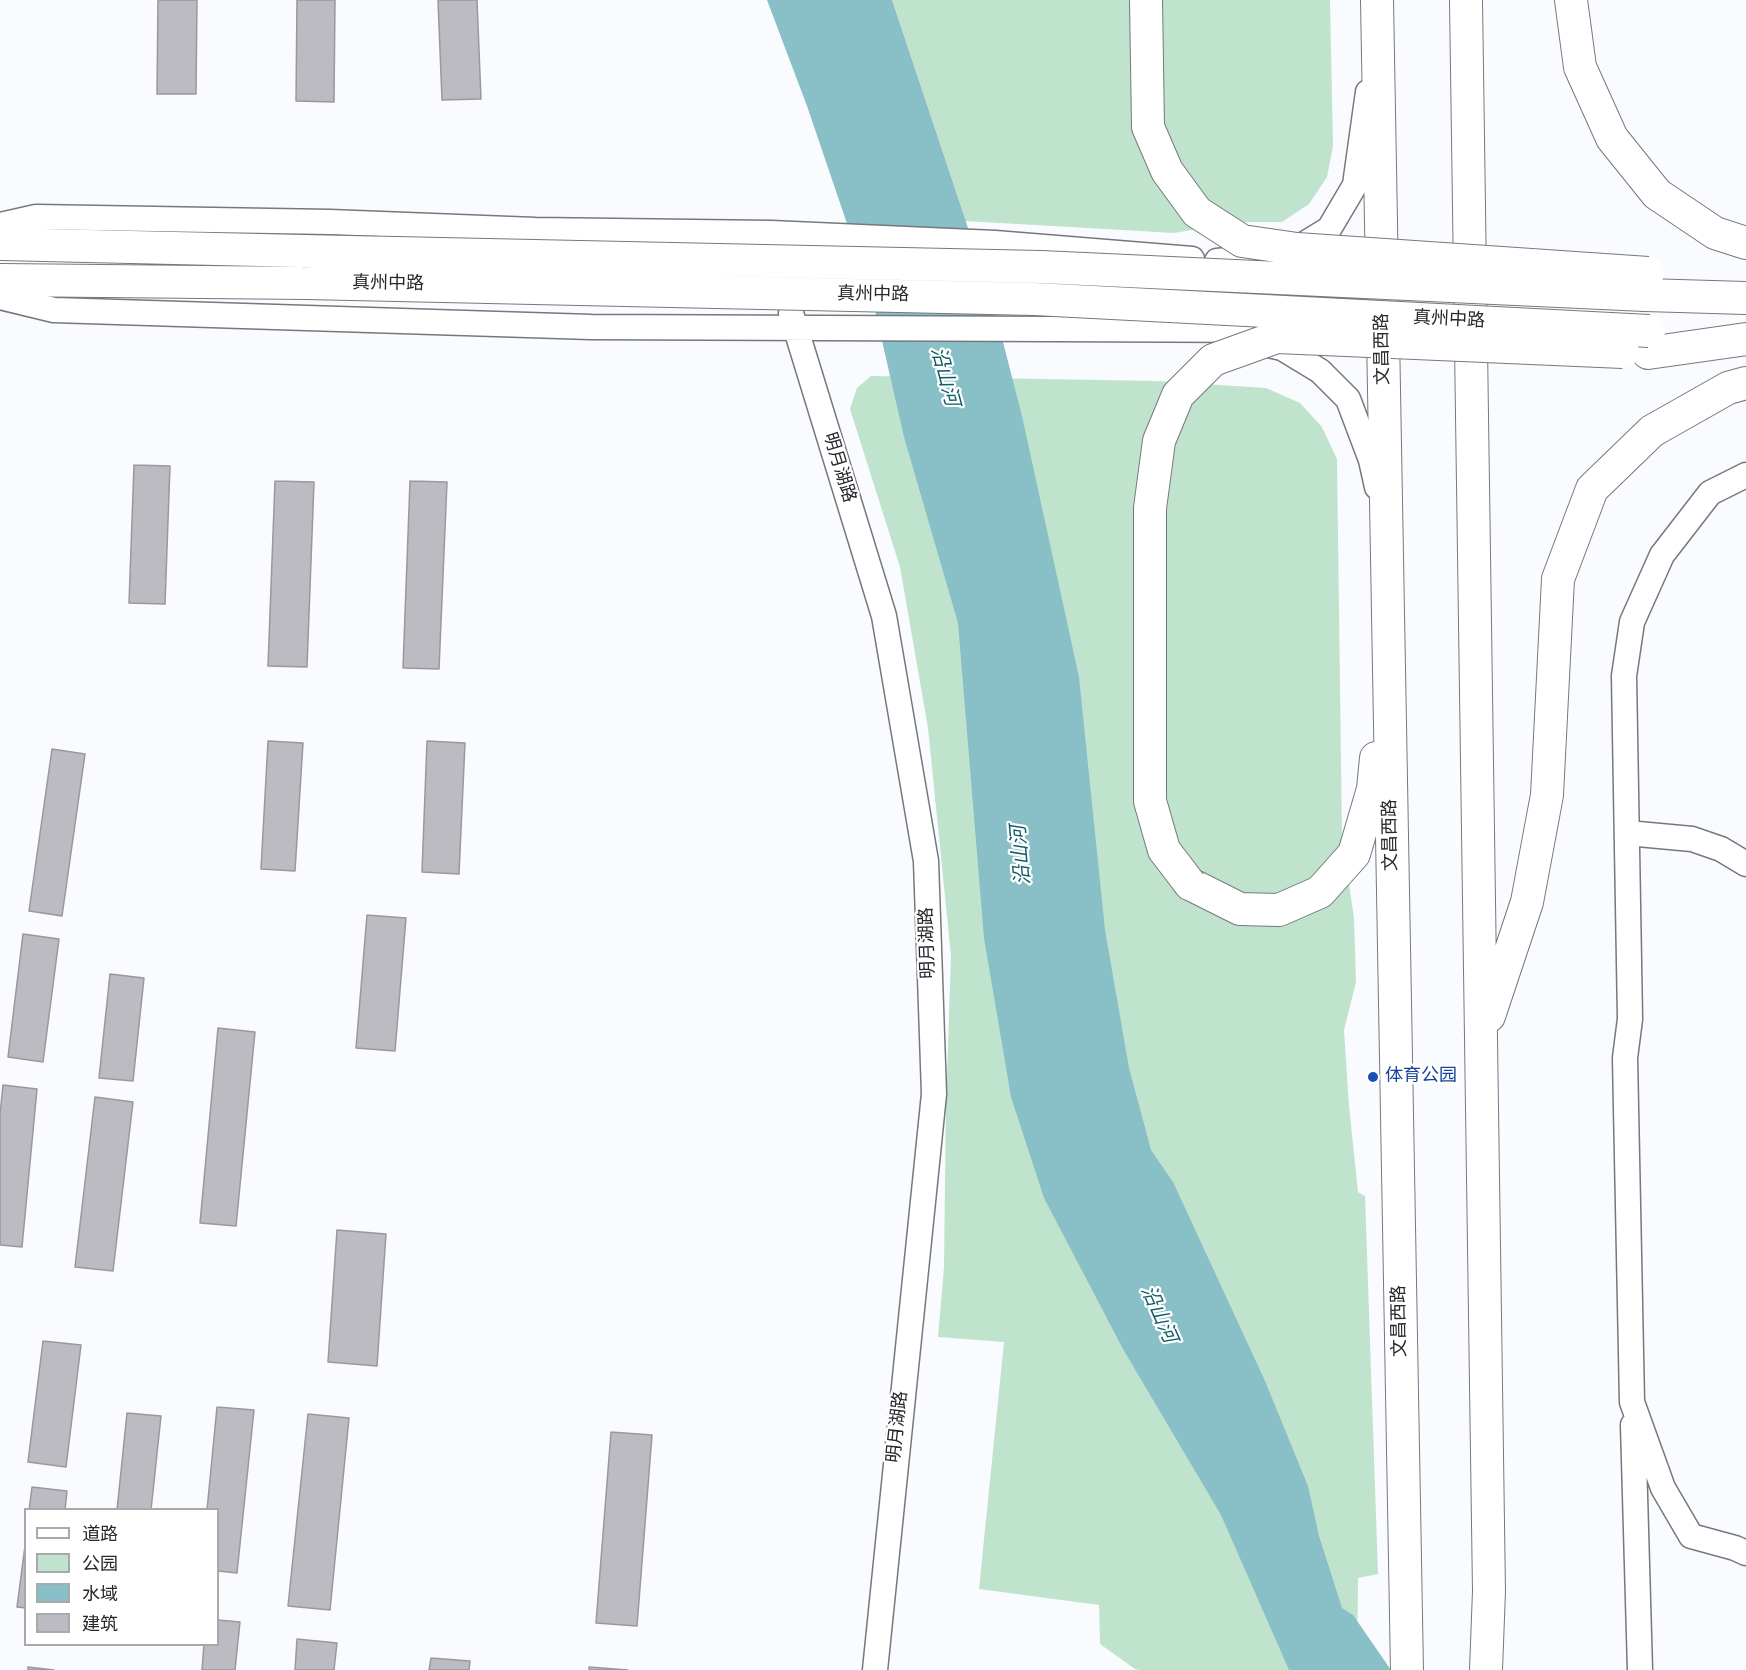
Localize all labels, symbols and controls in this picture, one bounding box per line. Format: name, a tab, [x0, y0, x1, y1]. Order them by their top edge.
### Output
street label: 真州中路	[352, 274, 424, 296]
street label: 真州中路	[837, 285, 909, 307]
street label: 真州中路	[1412, 308, 1486, 334]
street label: 文昌西路	[1373, 313, 1395, 385]
water label: 沿山河	[924, 345, 962, 409]
street label: 明月湖路	[817, 430, 859, 506]
street label: 文昌西路	[1381, 799, 1403, 871]
water label: 沿山河	[1008, 824, 1038, 886]
street label: 明月湖路	[917, 907, 941, 979]
place label: 体育公园	[1385, 1066, 1457, 1088]
marker: 体育公园	[1366, 1070, 1380, 1084]
water label: 沿山河	[1134, 1283, 1180, 1347]
street label: 文昌西路	[1390, 1285, 1412, 1357]
street label: 明月湖路	[884, 1390, 914, 1464]
legend	[24, 1508, 219, 1646]
text: 道路	[82, 1524, 118, 1547]
text: 公园	[82, 1554, 118, 1577]
text: 水域	[82, 1584, 118, 1607]
text: 建筑	[82, 1614, 118, 1637]

